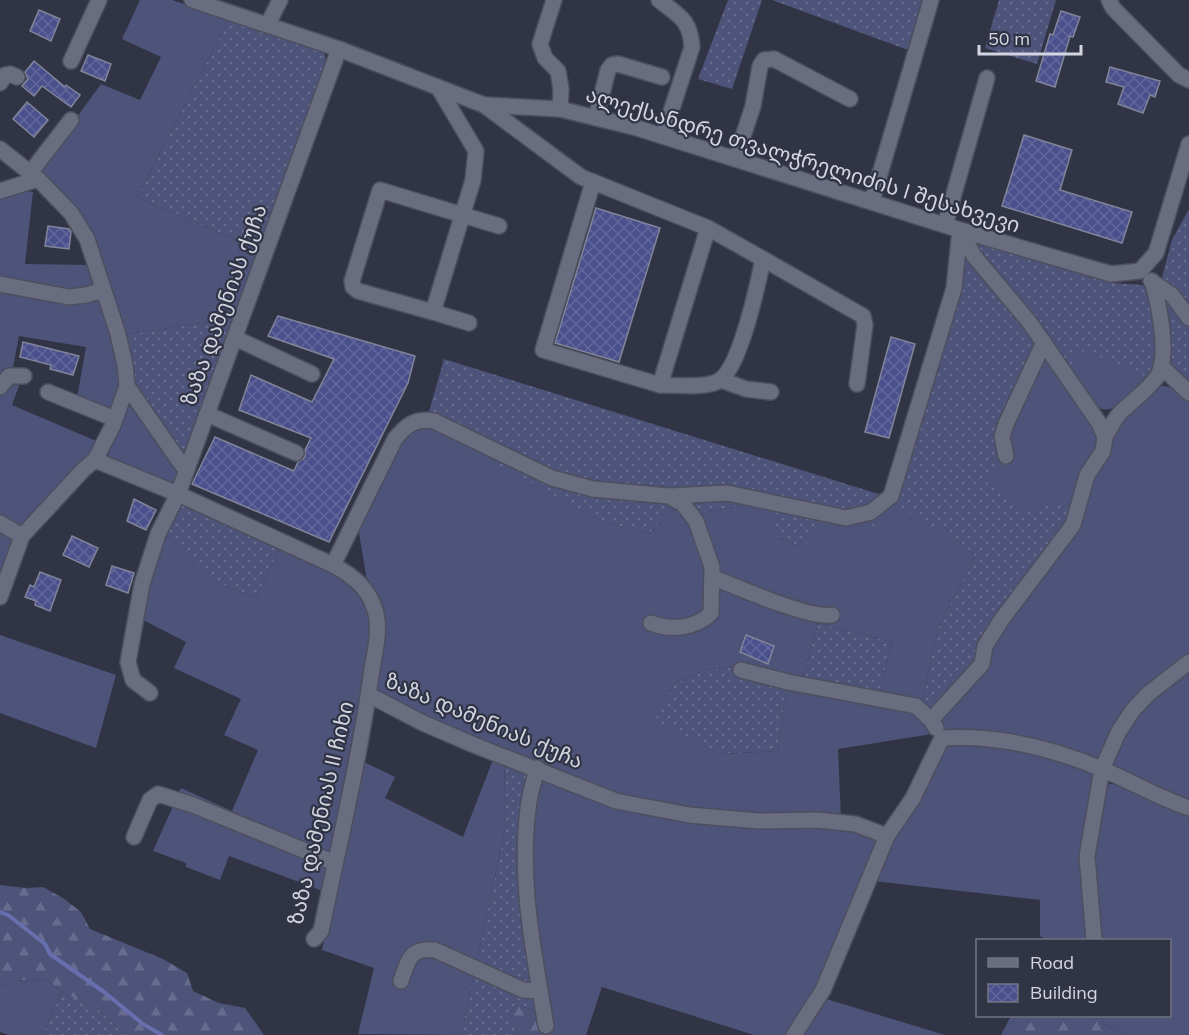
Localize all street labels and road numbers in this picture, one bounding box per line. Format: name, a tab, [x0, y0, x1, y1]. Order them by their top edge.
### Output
street label: ალექსანდრე თვალჭრელიძის I შესახვევი	[583, 80, 1024, 239]
street label: ზაზა დამენიას ქუჩა	[175, 201, 272, 409]
street label: ზაზა დამენიას ქუჩა	[381, 667, 587, 774]
street label: ზაზა დამენიას II ჩიხი	[282, 698, 359, 927]

